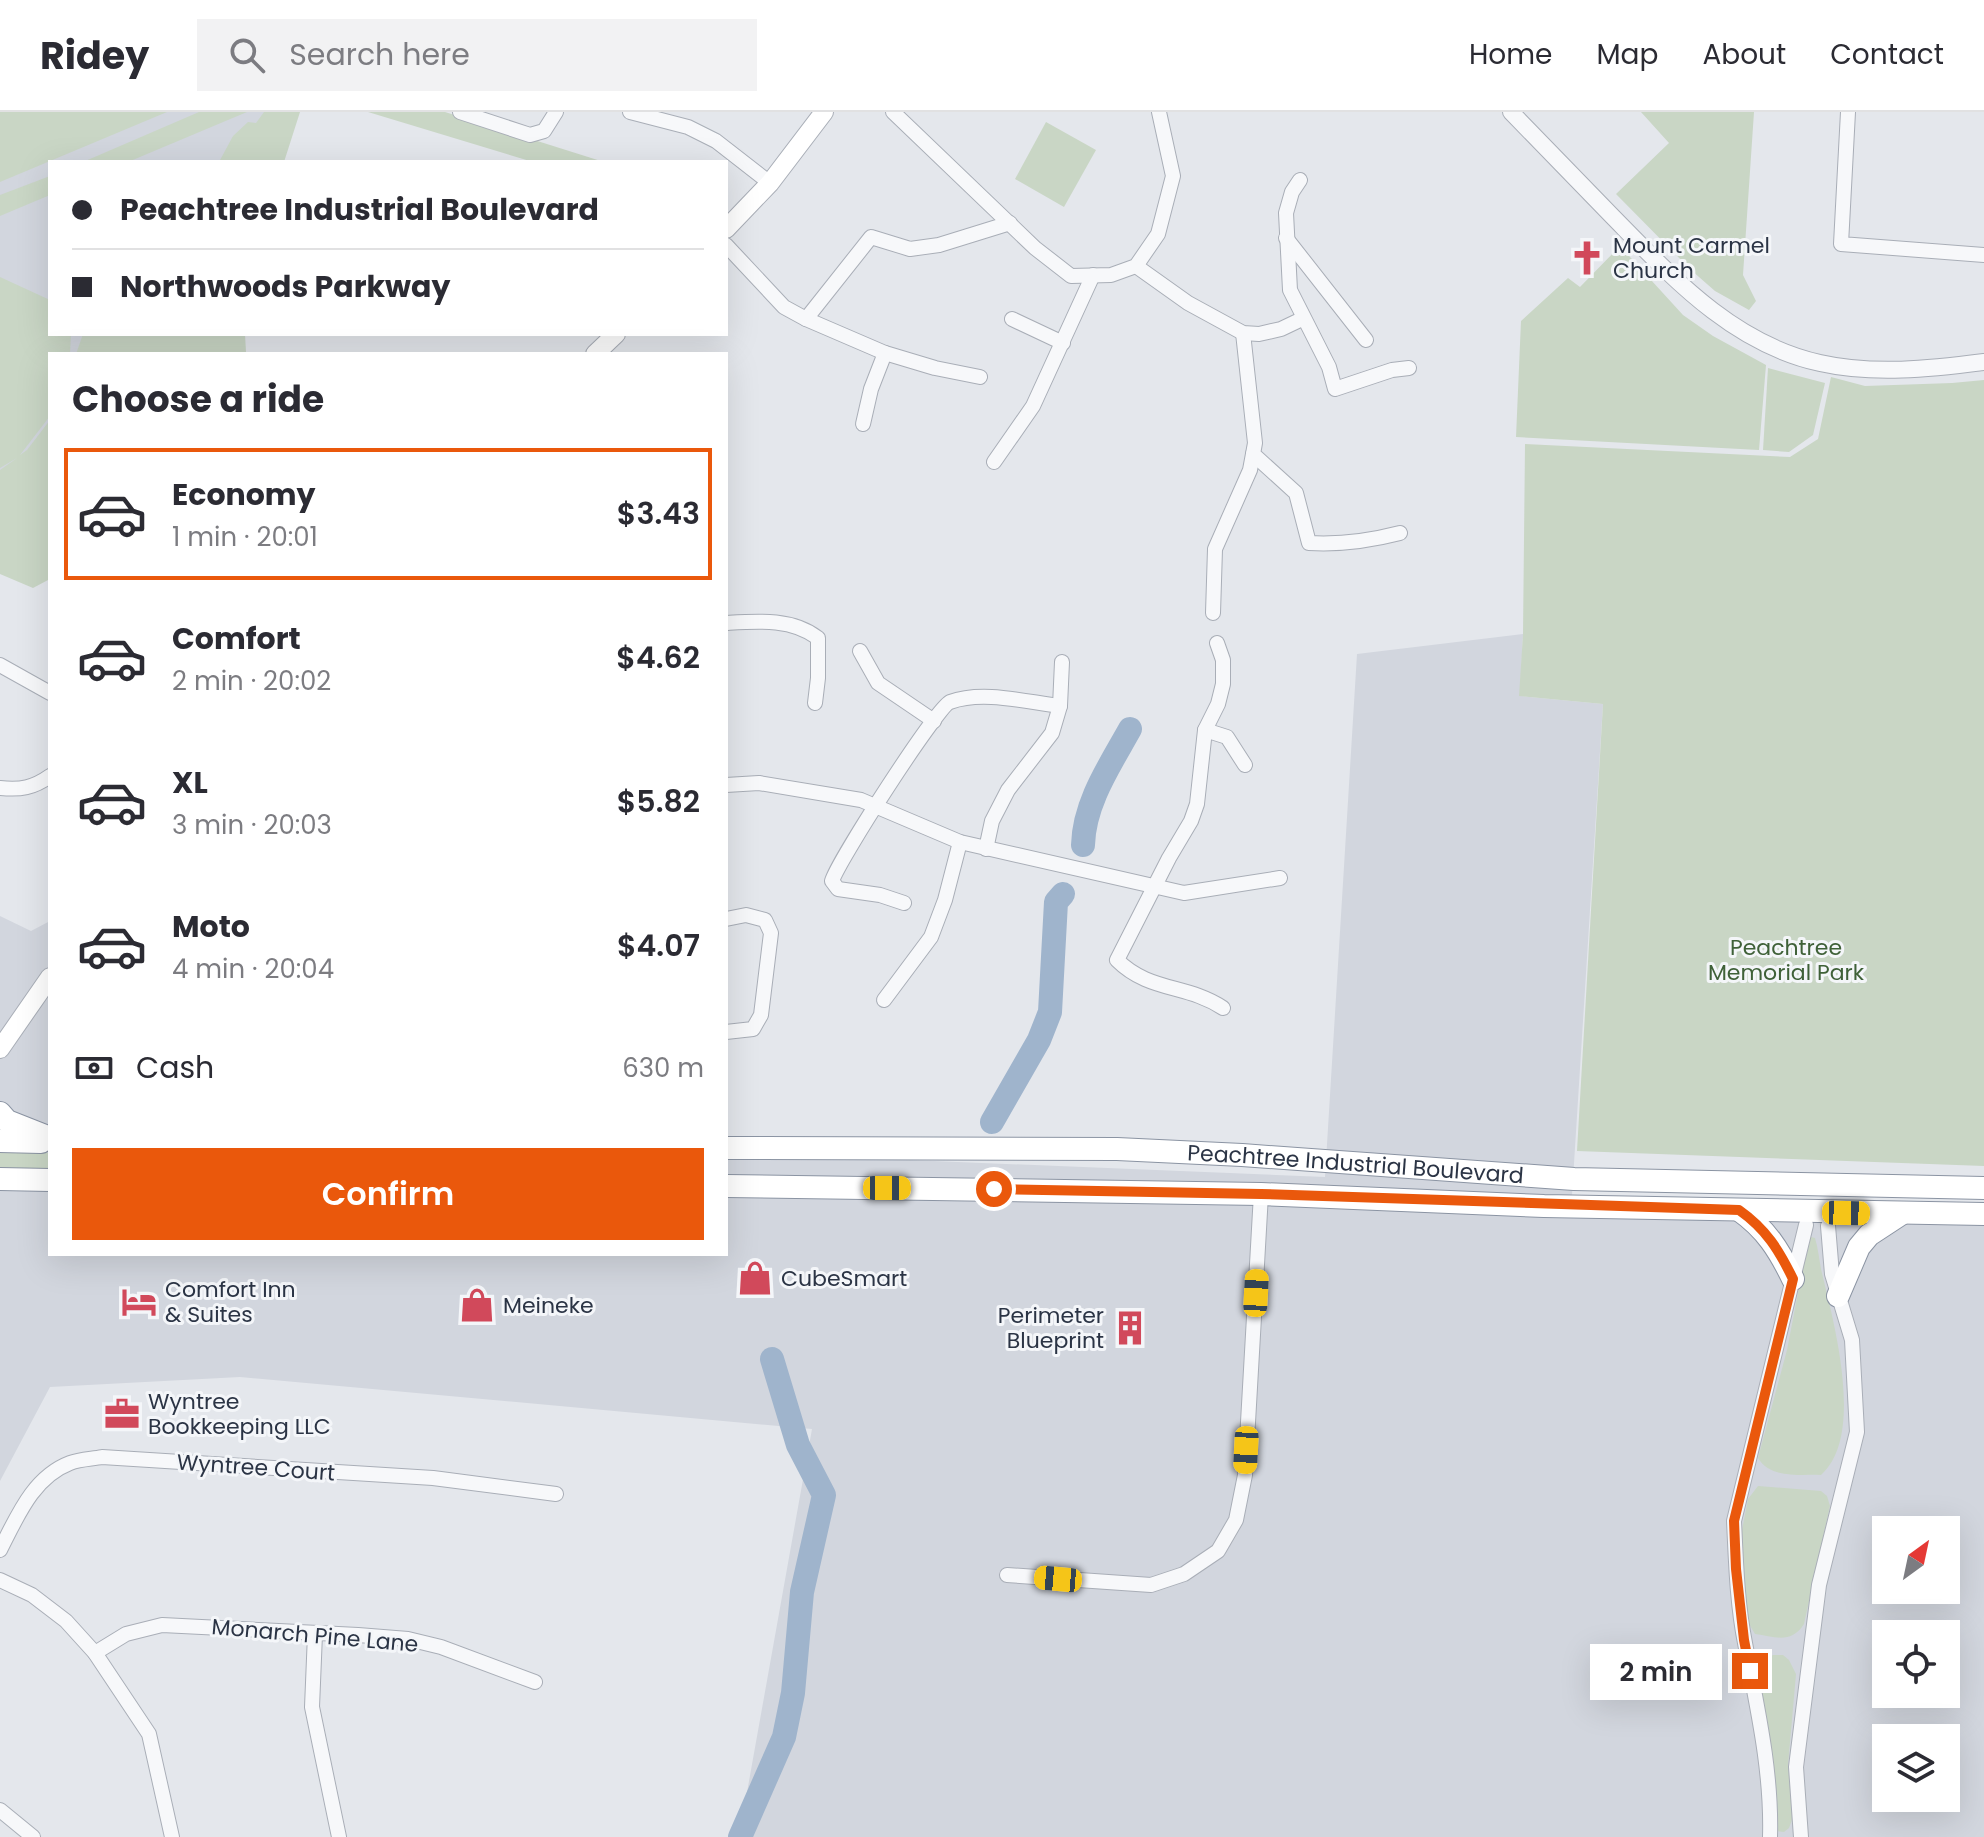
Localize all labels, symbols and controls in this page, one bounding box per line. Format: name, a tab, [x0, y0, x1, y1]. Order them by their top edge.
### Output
search box	[197, 19, 757, 91]
text: Ridey	[40, 29, 149, 82]
icon: search	[225, 33, 269, 77]
text: Search here	[289, 33, 470, 76]
text: Home	[1469, 35, 1552, 74]
text: Map	[1596, 35, 1658, 74]
text: About	[1702, 35, 1786, 74]
text: Contact	[1830, 35, 1944, 74]
text: Peachtree Industrial Boulevard	[120, 188, 599, 231]
place label: Mount Carmel Church	[1613, 230, 1770, 286]
church icon: Mount Carmel Church	[1568, 239, 1606, 277]
text: Northwoods Parkway	[120, 265, 450, 308]
text: Choose a ride	[72, 374, 324, 425]
text: Economy	[172, 473, 316, 516]
icon: car	[76, 478, 148, 550]
text: $3.43	[617, 492, 700, 535]
text: 1 min · 20:01	[172, 519, 318, 555]
text: Comfort	[172, 617, 301, 660]
icon: car	[76, 622, 148, 694]
text: $4.62	[616, 636, 700, 679]
text: 2 min · 20:02	[172, 663, 331, 699]
text: XL	[172, 761, 208, 804]
icon: car	[76, 766, 148, 838]
text: $5.82	[617, 780, 700, 823]
text: 3 min · 20:03	[172, 807, 332, 843]
text: Moto	[172, 905, 250, 948]
icon: car	[76, 910, 148, 982]
text: $4.07	[617, 924, 700, 967]
park label: Peachtree Memorial Park	[1708, 932, 1865, 988]
text: 4 min · 20:04	[172, 951, 334, 987]
icon: cash	[72, 1046, 116, 1090]
text: Cash	[136, 1046, 214, 1089]
text: 630 m	[622, 1050, 704, 1086]
street label: Peachtree Industrial Boulevard	[1187, 1137, 1525, 1191]
button: Confirm	[72, 1148, 704, 1240]
route start	[976, 1171, 1012, 1207]
car	[863, 1176, 911, 1200]
car	[1822, 1201, 1870, 1225]
shop icon: CubeSmart	[736, 1259, 774, 1297]
place label: CubeSmart	[781, 1263, 907, 1294]
car	[1243, 1268, 1269, 1318]
place label: Comfort Inn & Suites	[165, 1274, 296, 1330]
hotel icon: Comfort Inn & Suites	[120, 1283, 158, 1321]
shop icon: Meineke	[458, 1286, 496, 1324]
place label: Meineke	[503, 1290, 594, 1321]
place label: Perimeter Blueprint	[998, 1300, 1104, 1356]
building icon: Perimeter Blueprint	[1111, 1309, 1149, 1347]
place label: Wyntree Bookkeeping LLC	[148, 1386, 331, 1442]
office icon: Wyntree Bookkeeping LLC	[103, 1395, 141, 1433]
car	[1233, 1425, 1259, 1475]
street label: Wyntree Court	[176, 1447, 336, 1488]
north arrow	[1872, 1516, 1960, 1604]
map controls	[1872, 1516, 1960, 1812]
car	[1033, 1565, 1083, 1593]
street label: Monarch Pine Lane	[210, 1611, 420, 1660]
button: locate	[1872, 1620, 1960, 1708]
callout: 2 min	[1590, 1643, 1722, 1699]
route end	[1732, 1653, 1768, 1689]
text: 2 min	[1620, 1654, 1692, 1690]
button: layers	[1872, 1724, 1960, 1812]

